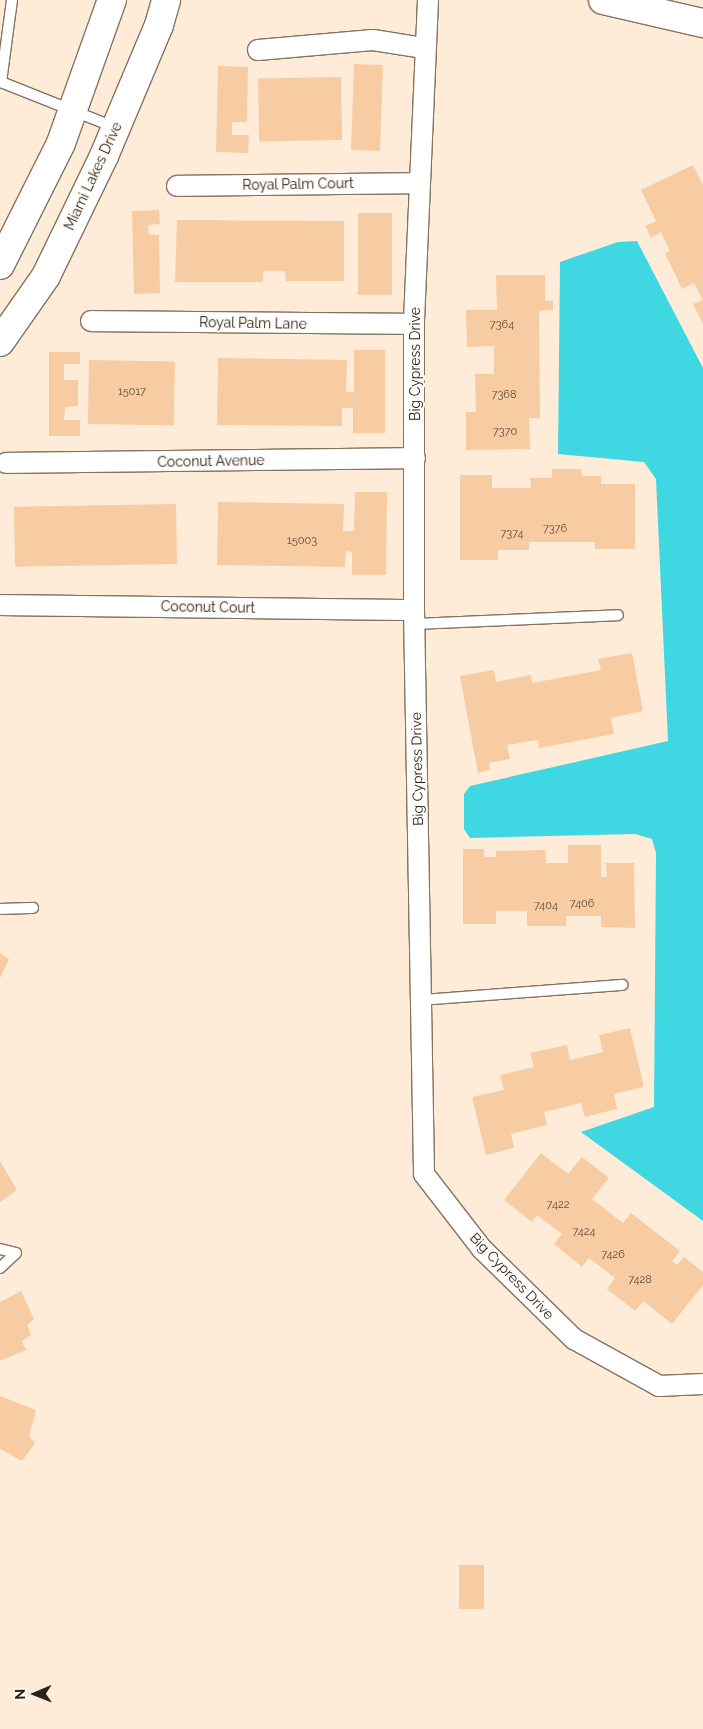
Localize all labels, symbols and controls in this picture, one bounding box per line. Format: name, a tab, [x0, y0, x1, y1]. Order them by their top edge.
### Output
street label: Miami Lakes Drive	[61, 119, 125, 233]
street label: Royal Palm Court	[242, 175, 354, 193]
street label: Big Cypress Drive	[407, 307, 423, 421]
street label: Royal Palm Lane	[199, 314, 307, 332]
house number: 7364	[490, 318, 514, 332]
house number: 15017	[118, 385, 146, 399]
house number: 7368	[492, 388, 516, 402]
house number: 7370	[493, 425, 517, 439]
street label: Coconut Avenue	[157, 452, 265, 470]
house number: 7376	[543, 522, 567, 536]
house number: 7374	[500, 527, 524, 541]
house number: 15003	[287, 534, 317, 548]
street label: Coconut Court	[161, 598, 255, 616]
street label: Big Cypress Drive	[408, 712, 426, 826]
house number: 7406	[570, 897, 594, 911]
house number: 7404	[534, 899, 558, 913]
house number: 7422	[547, 1198, 569, 1212]
house number: 7424	[572, 1225, 596, 1239]
street label: Big Cypress Drive	[466, 1229, 558, 1323]
house number: 7426	[601, 1248, 625, 1262]
house number: 7428	[628, 1273, 652, 1287]
north arrow	[10, 1669, 60, 1719]
text: N	[12, 1689, 28, 1700]

